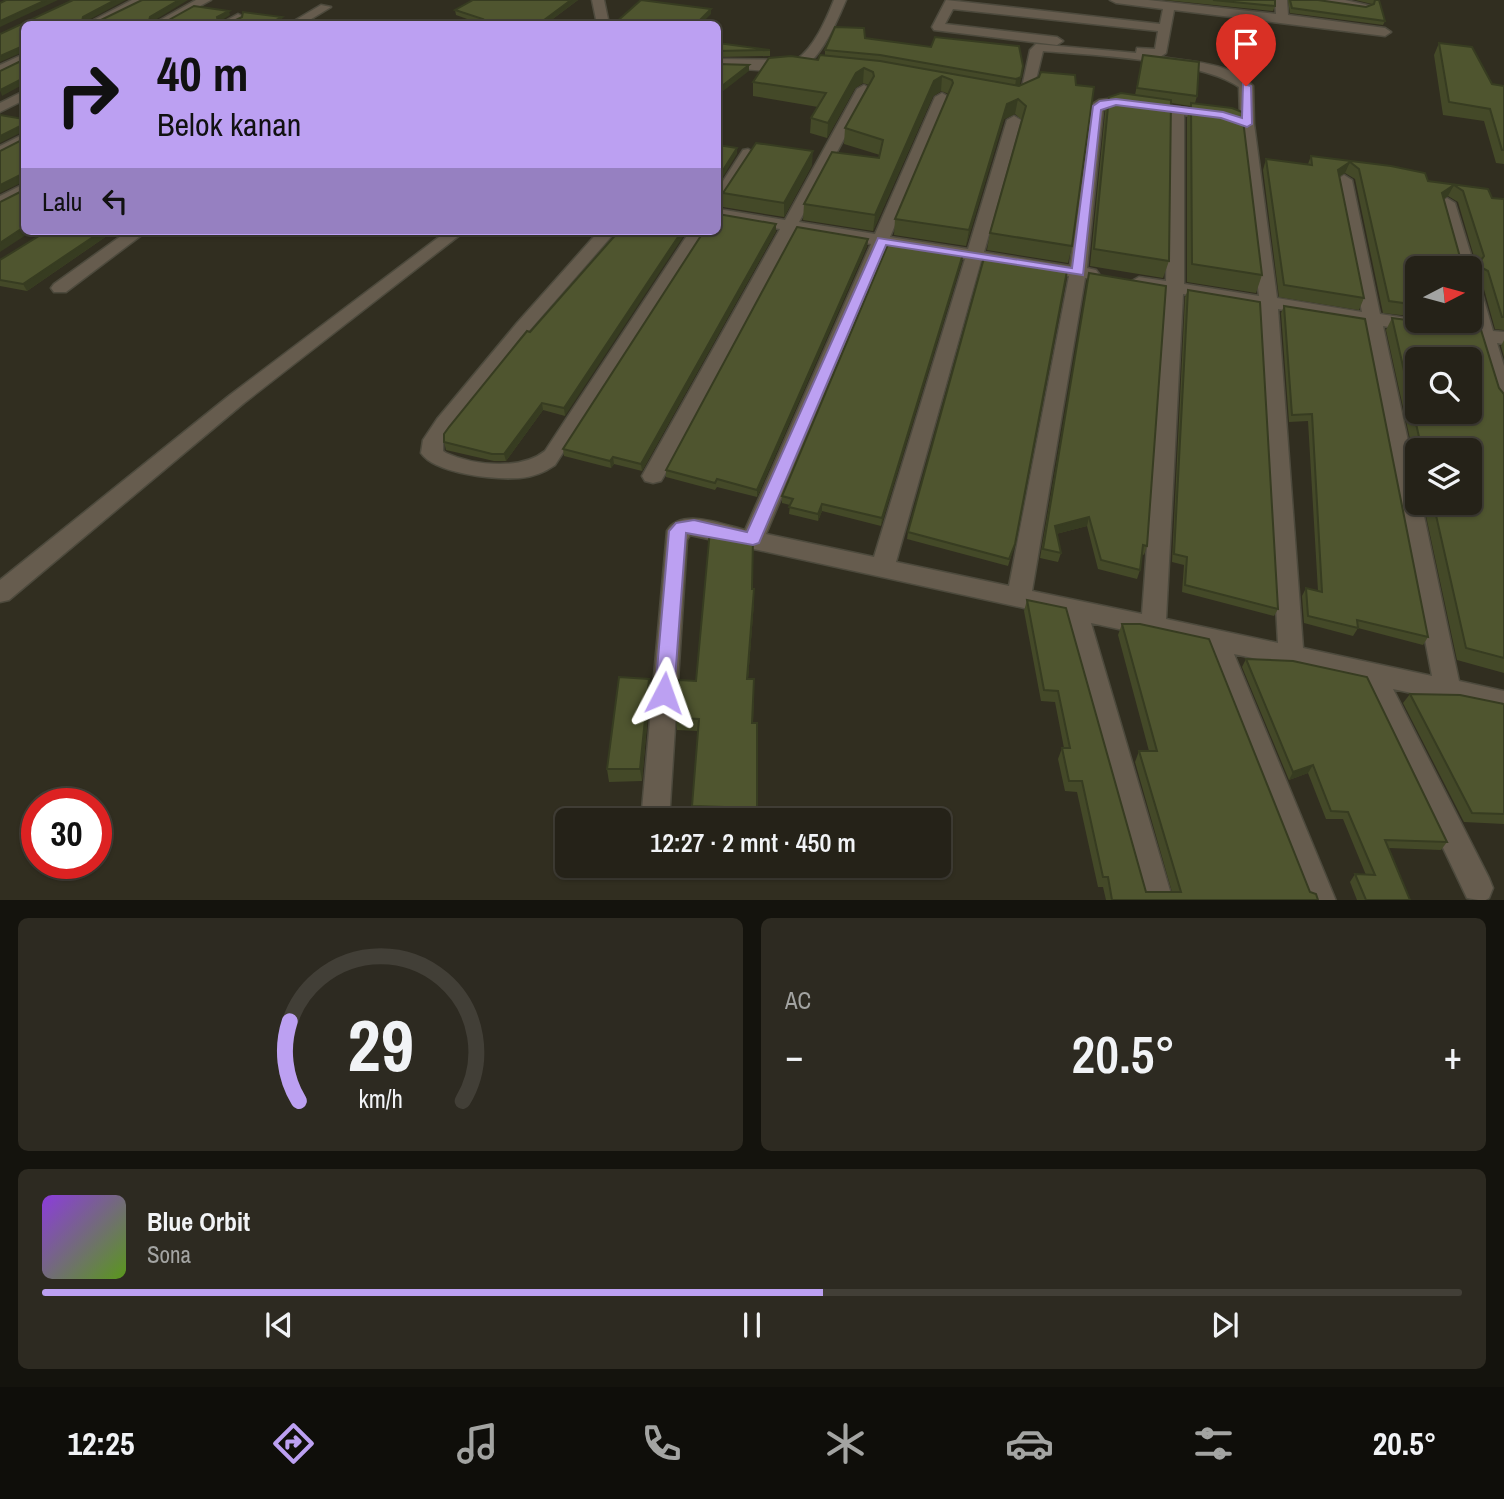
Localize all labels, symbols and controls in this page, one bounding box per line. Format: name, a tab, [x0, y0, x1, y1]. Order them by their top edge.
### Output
pin	[1216, 14, 1276, 86]
icon: arrive	[1227, 25, 1265, 63]
text: 40 m	[157, 40, 249, 106]
icon: right	[42, 49, 133, 140]
text: Belok kanan	[157, 103, 301, 146]
icon: left	[96, 182, 134, 220]
text: Lalu	[42, 184, 82, 219]
north arrow	[1405, 256, 1482, 332]
map controls	[1405, 256, 1482, 515]
button: search	[1405, 347, 1482, 424]
button: layers	[1405, 438, 1482, 515]
position arrow	[627, 656, 701, 730]
speed limit sign: 30	[21, 788, 112, 879]
text: 12:27 · 2 mnt · 450 m	[650, 825, 856, 860]
text: AC	[785, 985, 811, 1016]
text: 29	[347, 996, 414, 1094]
text: 20.5°	[1072, 1019, 1175, 1089]
text: −	[785, 1030, 803, 1081]
text: +	[1444, 1030, 1462, 1081]
text: km/h	[358, 1081, 403, 1115]
text: Blue Orbit	[147, 1204, 250, 1239]
text: Sona	[147, 1239, 191, 1270]
icon: previous	[260, 1306, 298, 1344]
icon: pause	[733, 1306, 771, 1344]
icon: next	[1206, 1306, 1244, 1344]
icon: directions	[269, 1419, 318, 1468]
icon: music	[453, 1419, 502, 1468]
icon: phone	[637, 1419, 686, 1468]
icon: climate	[821, 1419, 870, 1468]
icon: car	[1005, 1419, 1054, 1468]
icon: filters	[1189, 1419, 1238, 1468]
text: 12:25	[67, 1422, 135, 1465]
text: 20.5°	[1373, 1422, 1437, 1465]

